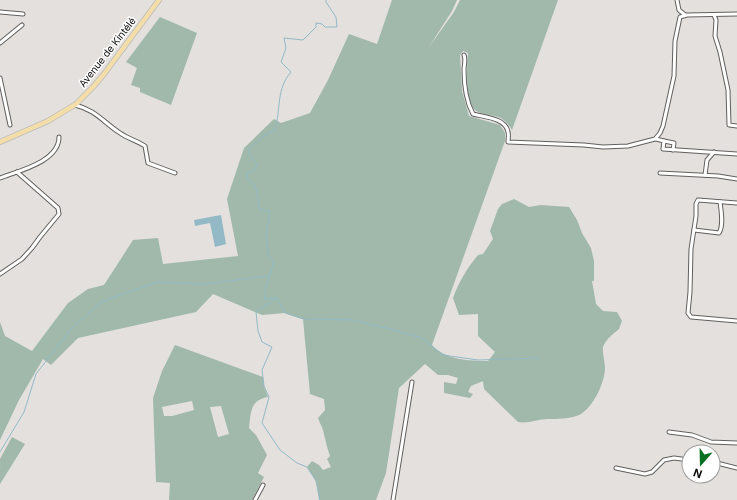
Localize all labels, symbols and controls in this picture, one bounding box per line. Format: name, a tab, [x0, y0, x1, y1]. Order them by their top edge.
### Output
street label: Avenue de Kintélé	[76, 15, 138, 89]
north arrow	[681, 444, 721, 484]
text: N	[691, 465, 704, 481]

